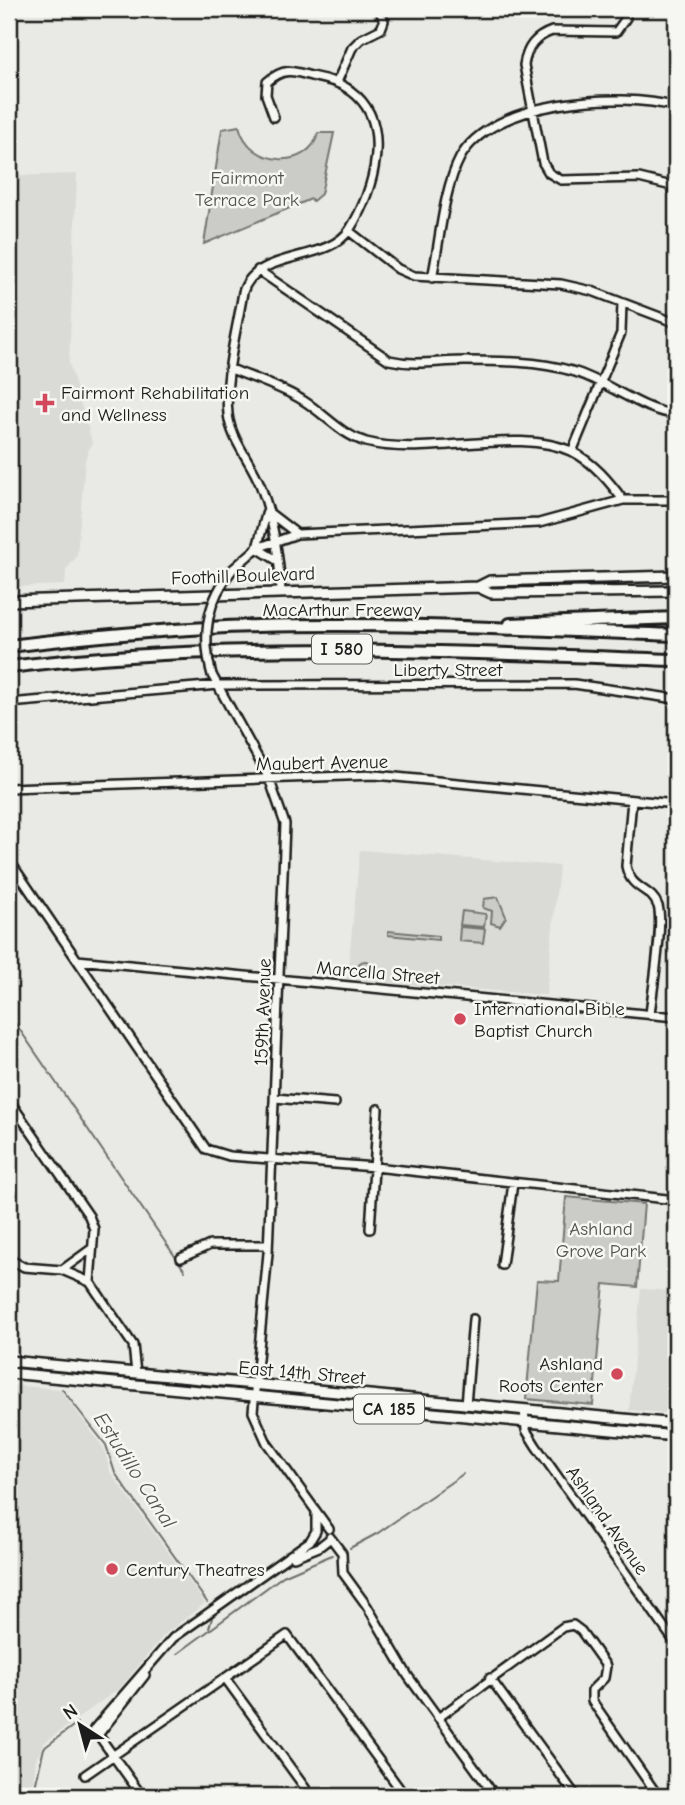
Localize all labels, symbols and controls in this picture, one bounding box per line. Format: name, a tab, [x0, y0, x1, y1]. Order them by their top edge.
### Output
park label: Fairmont Terrace Park	[195, 167, 300, 211]
place label: Fairmont Rehabilitation and Wellness	[61, 382, 249, 426]
marker: Fairmont Rehabilitation and Wellness	[35, 393, 55, 413]
street label: Foothill Boulevard	[171, 562, 315, 590]
street label: MacArthur Freeway	[262, 599, 422, 621]
road number: I 580	[312, 634, 372, 664]
street label: Liberty Street	[394, 659, 503, 681]
street label: Maubert Avenue	[256, 751, 388, 775]
street label: Marcella Street	[315, 957, 441, 989]
street label: 159th Avenue	[250, 958, 276, 1066]
place label: International Bible Baptist Church	[474, 998, 625, 1042]
marker: International Bible Baptist Church	[452, 1011, 468, 1027]
park label: Ashland Grove Park	[556, 1218, 647, 1262]
place label: Ashland Roots Center	[499, 1353, 603, 1397]
street label: East 14th Street	[238, 1356, 367, 1390]
marker: Ashland Roots Center	[609, 1366, 625, 1382]
road number: CA 185	[354, 1394, 424, 1424]
water label: Estudillo Canal	[89, 1408, 181, 1533]
street label: Ashland Avenue	[561, 1462, 653, 1579]
place label: Century Theatres	[126, 1559, 265, 1581]
marker: Century Theatres	[104, 1561, 120, 1577]
north arrow	[46, 1689, 116, 1759]
text: N	[59, 1700, 82, 1725]

